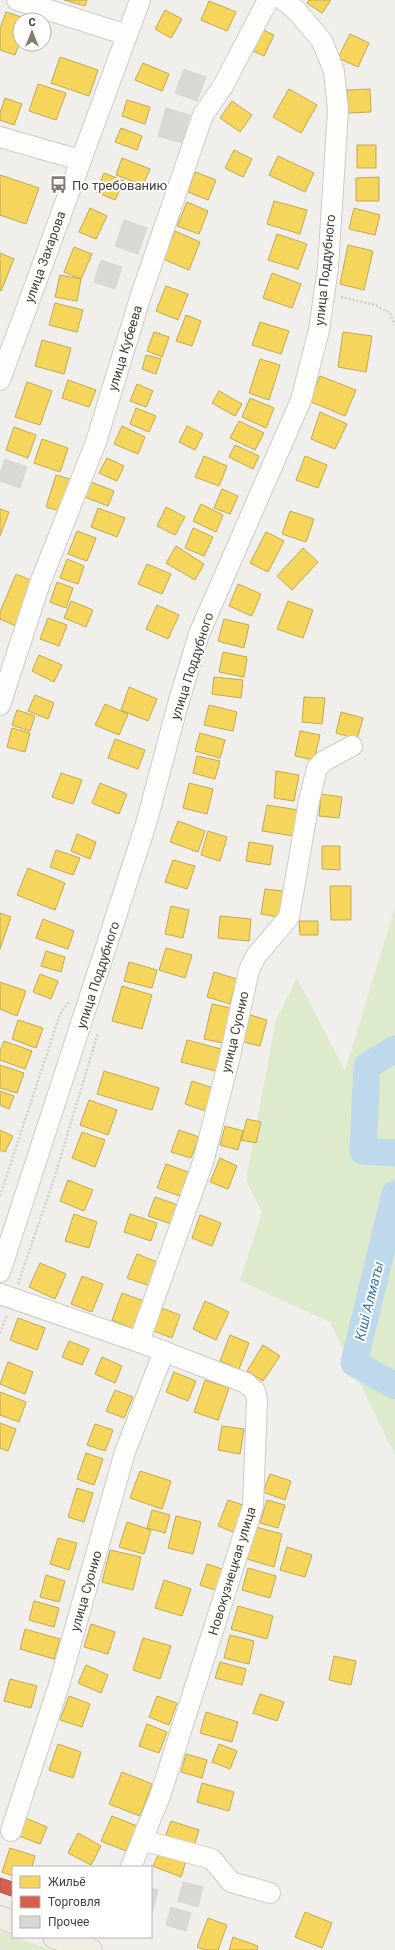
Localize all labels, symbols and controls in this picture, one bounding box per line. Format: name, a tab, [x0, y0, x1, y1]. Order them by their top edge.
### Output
north arrow	[12, 12, 52, 52]
text: С	[28, 16, 36, 29]
bus stop icon: По требованию	[49, 175, 69, 195]
place label: По требованию	[72, 178, 167, 193]
street label: улица Захарова	[21, 209, 69, 305]
street label: улица Поддубного	[312, 214, 338, 326]
street label: улица Кубеева	[105, 303, 145, 393]
street label: улица Поддубного	[168, 610, 216, 722]
street label: улица Поддубного	[74, 919, 122, 1031]
street label: улица Суонио	[218, 990, 252, 1074]
water label: Кіші Алматы	[351, 1260, 387, 1342]
street label: Новокузнецкая улица	[205, 1505, 259, 1637]
street label: улица Суонио	[67, 1549, 105, 1633]
legend	[12, 1866, 152, 1938]
text: Жильё	[48, 1875, 86, 1889]
text: Торговля	[48, 1895, 100, 1909]
text: Прочее	[48, 1915, 89, 1929]

